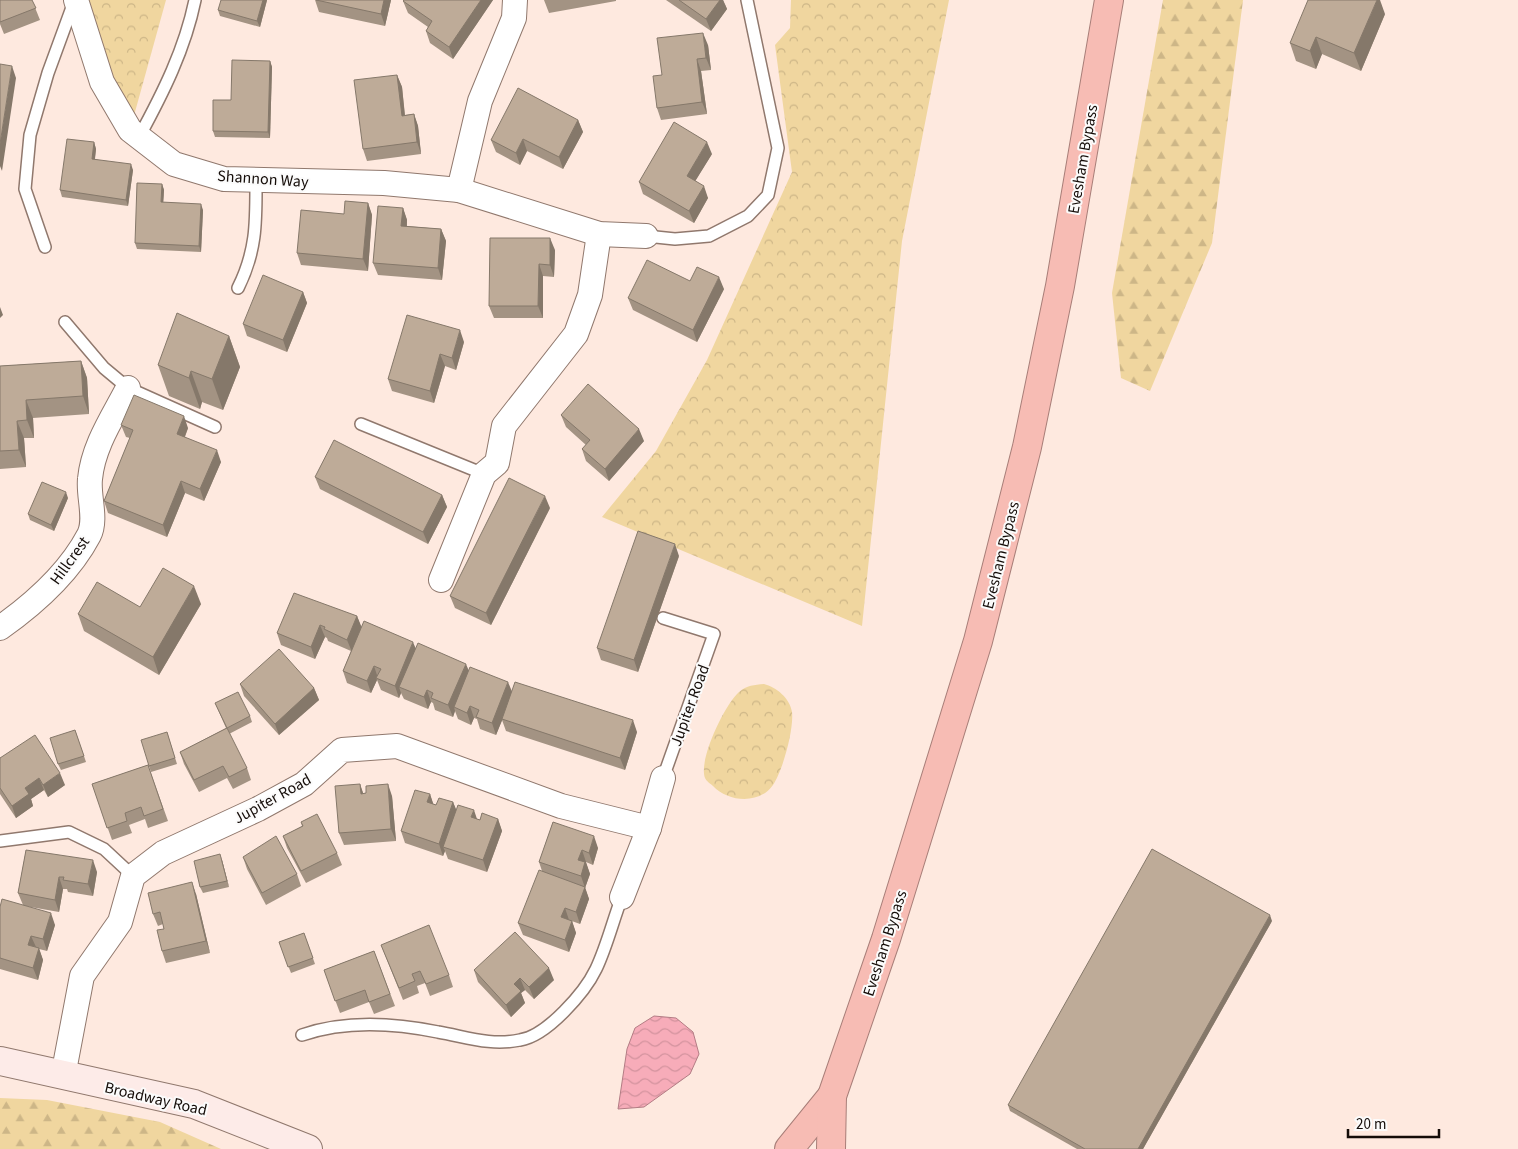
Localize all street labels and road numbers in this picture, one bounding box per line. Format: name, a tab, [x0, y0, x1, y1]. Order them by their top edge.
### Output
street label: Evesham Bypass	[1063, 103, 1103, 215]
street label: Shannon Way	[217, 165, 310, 193]
street label: Evesham Bypass	[977, 499, 1025, 611]
street label: Hillcrest	[45, 531, 95, 589]
street label: Jupiter Road	[665, 661, 715, 749]
street label: Jupiter Road	[230, 769, 315, 829]
street label: Evesham Bypass	[857, 887, 913, 999]
street label: Broadway Road	[102, 1076, 209, 1121]

